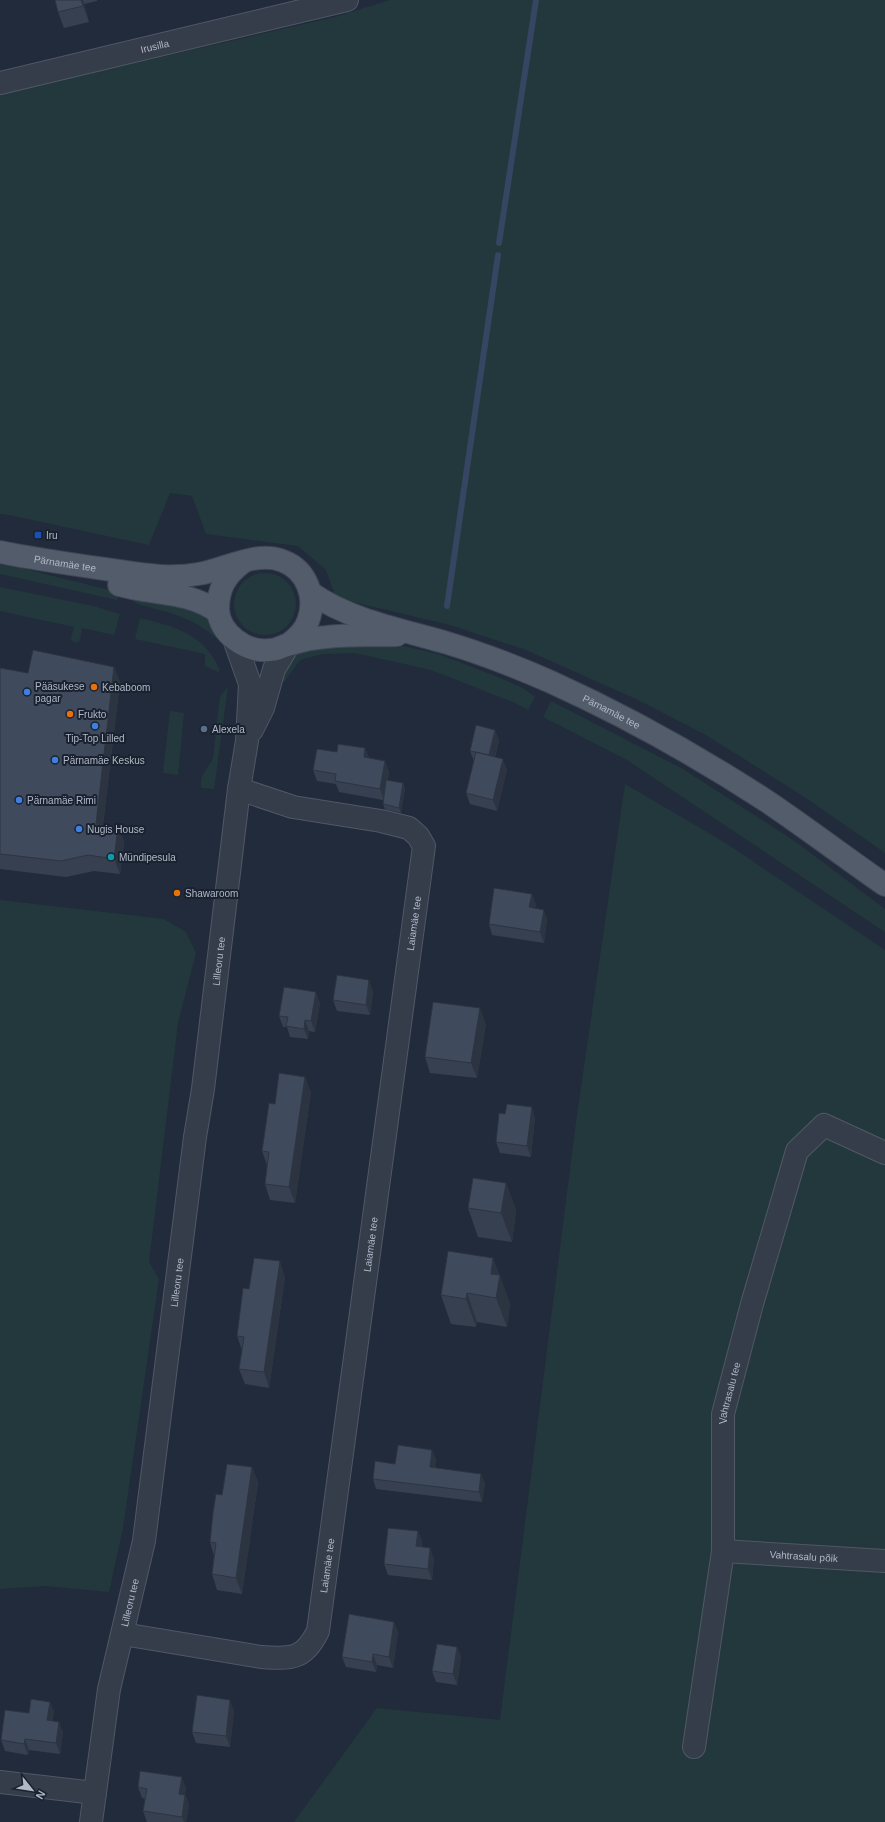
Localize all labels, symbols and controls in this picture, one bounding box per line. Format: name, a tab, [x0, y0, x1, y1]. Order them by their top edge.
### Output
street label: Irusilla	[139, 38, 171, 55]
marker: Iru	[33, 530, 43, 540]
place label: Iru	[46, 530, 58, 541]
street label: Pärnamäe tee	[33, 553, 97, 574]
place label: Pääsukese pagar	[35, 681, 85, 704]
marker: Kebaboom	[89, 682, 99, 692]
place label: Kebaboom	[102, 682, 150, 693]
marker: Pääsukese pagar	[22, 687, 32, 697]
street label: Pärnamäe tee	[581, 693, 642, 731]
marker: Frukto	[65, 709, 75, 719]
place label: Frukto	[78, 709, 107, 720]
marker: Tip-Top Lilled	[90, 721, 100, 731]
marker: Alexela	[199, 724, 209, 734]
place label: Alexela	[212, 724, 245, 735]
place label: Tip-Top Lilled	[65, 733, 125, 744]
marker: Pärnamäe Keskus	[50, 755, 60, 765]
place label: Pärnamäe Keskus	[63, 755, 145, 766]
marker: Pärnamäe Rimi	[14, 795, 24, 805]
place label: Pärnamäe Rimi	[27, 795, 96, 806]
marker: Nugis House	[74, 824, 84, 834]
place label: Nugis House	[87, 824, 145, 835]
marker: Mündipesula	[106, 852, 116, 862]
place label: Mündipesula	[119, 852, 176, 863]
marker: Shawaroom	[172, 888, 182, 898]
place label: Shawaroom	[185, 888, 238, 899]
street label: Laiamäe tee	[405, 895, 423, 951]
street label: Lilleoru tee	[210, 936, 227, 986]
street label: Laiamäe tee	[362, 1216, 380, 1272]
street label: Lilleoru tee	[169, 1257, 186, 1307]
street label: Vahtrasalu tee	[718, 1360, 743, 1424]
street label: Laiamäe tee	[318, 1537, 337, 1594]
street label: Vahtrasalu põik	[769, 1549, 839, 1564]
street label: Lilleoru tee	[119, 1577, 141, 1628]
north arrow	[12, 1770, 52, 1810]
text: N	[33, 1789, 48, 1801]

